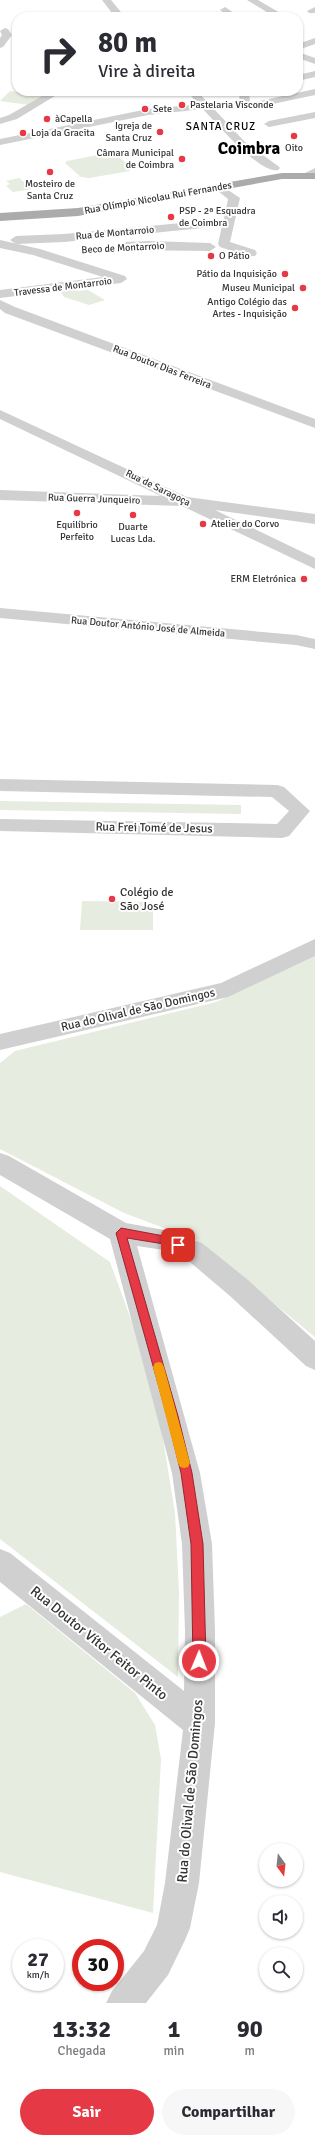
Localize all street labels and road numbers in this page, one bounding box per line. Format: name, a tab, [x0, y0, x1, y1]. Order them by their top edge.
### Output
street label: Rua Olímpio Nicolau Rui Fernandes	[83, 179, 233, 217]
street label: Rua de Montarroio	[75, 224, 155, 242]
street label: Beco de Montarroio	[81, 240, 165, 256]
street label: Travessa de Montarroio	[13, 275, 113, 299]
street label: Rua Doutor Dias Ferreira	[111, 343, 213, 391]
street label: Rua de Saragoça	[124, 467, 192, 509]
street label: Rua Guerra Junqueiro	[48, 491, 140, 507]
street label: Rua Doutor António José de Almeida	[70, 614, 226, 640]
street label: Rua Frei Tomé de Jesus	[95, 819, 213, 837]
street label: Rua do Olival de São Domingos	[60, 985, 216, 1035]
street label: Rua Doutor Vítor Feitor Pinto	[27, 1582, 171, 1704]
street label: Rua do Olival de São Domingos	[174, 1699, 206, 1883]

